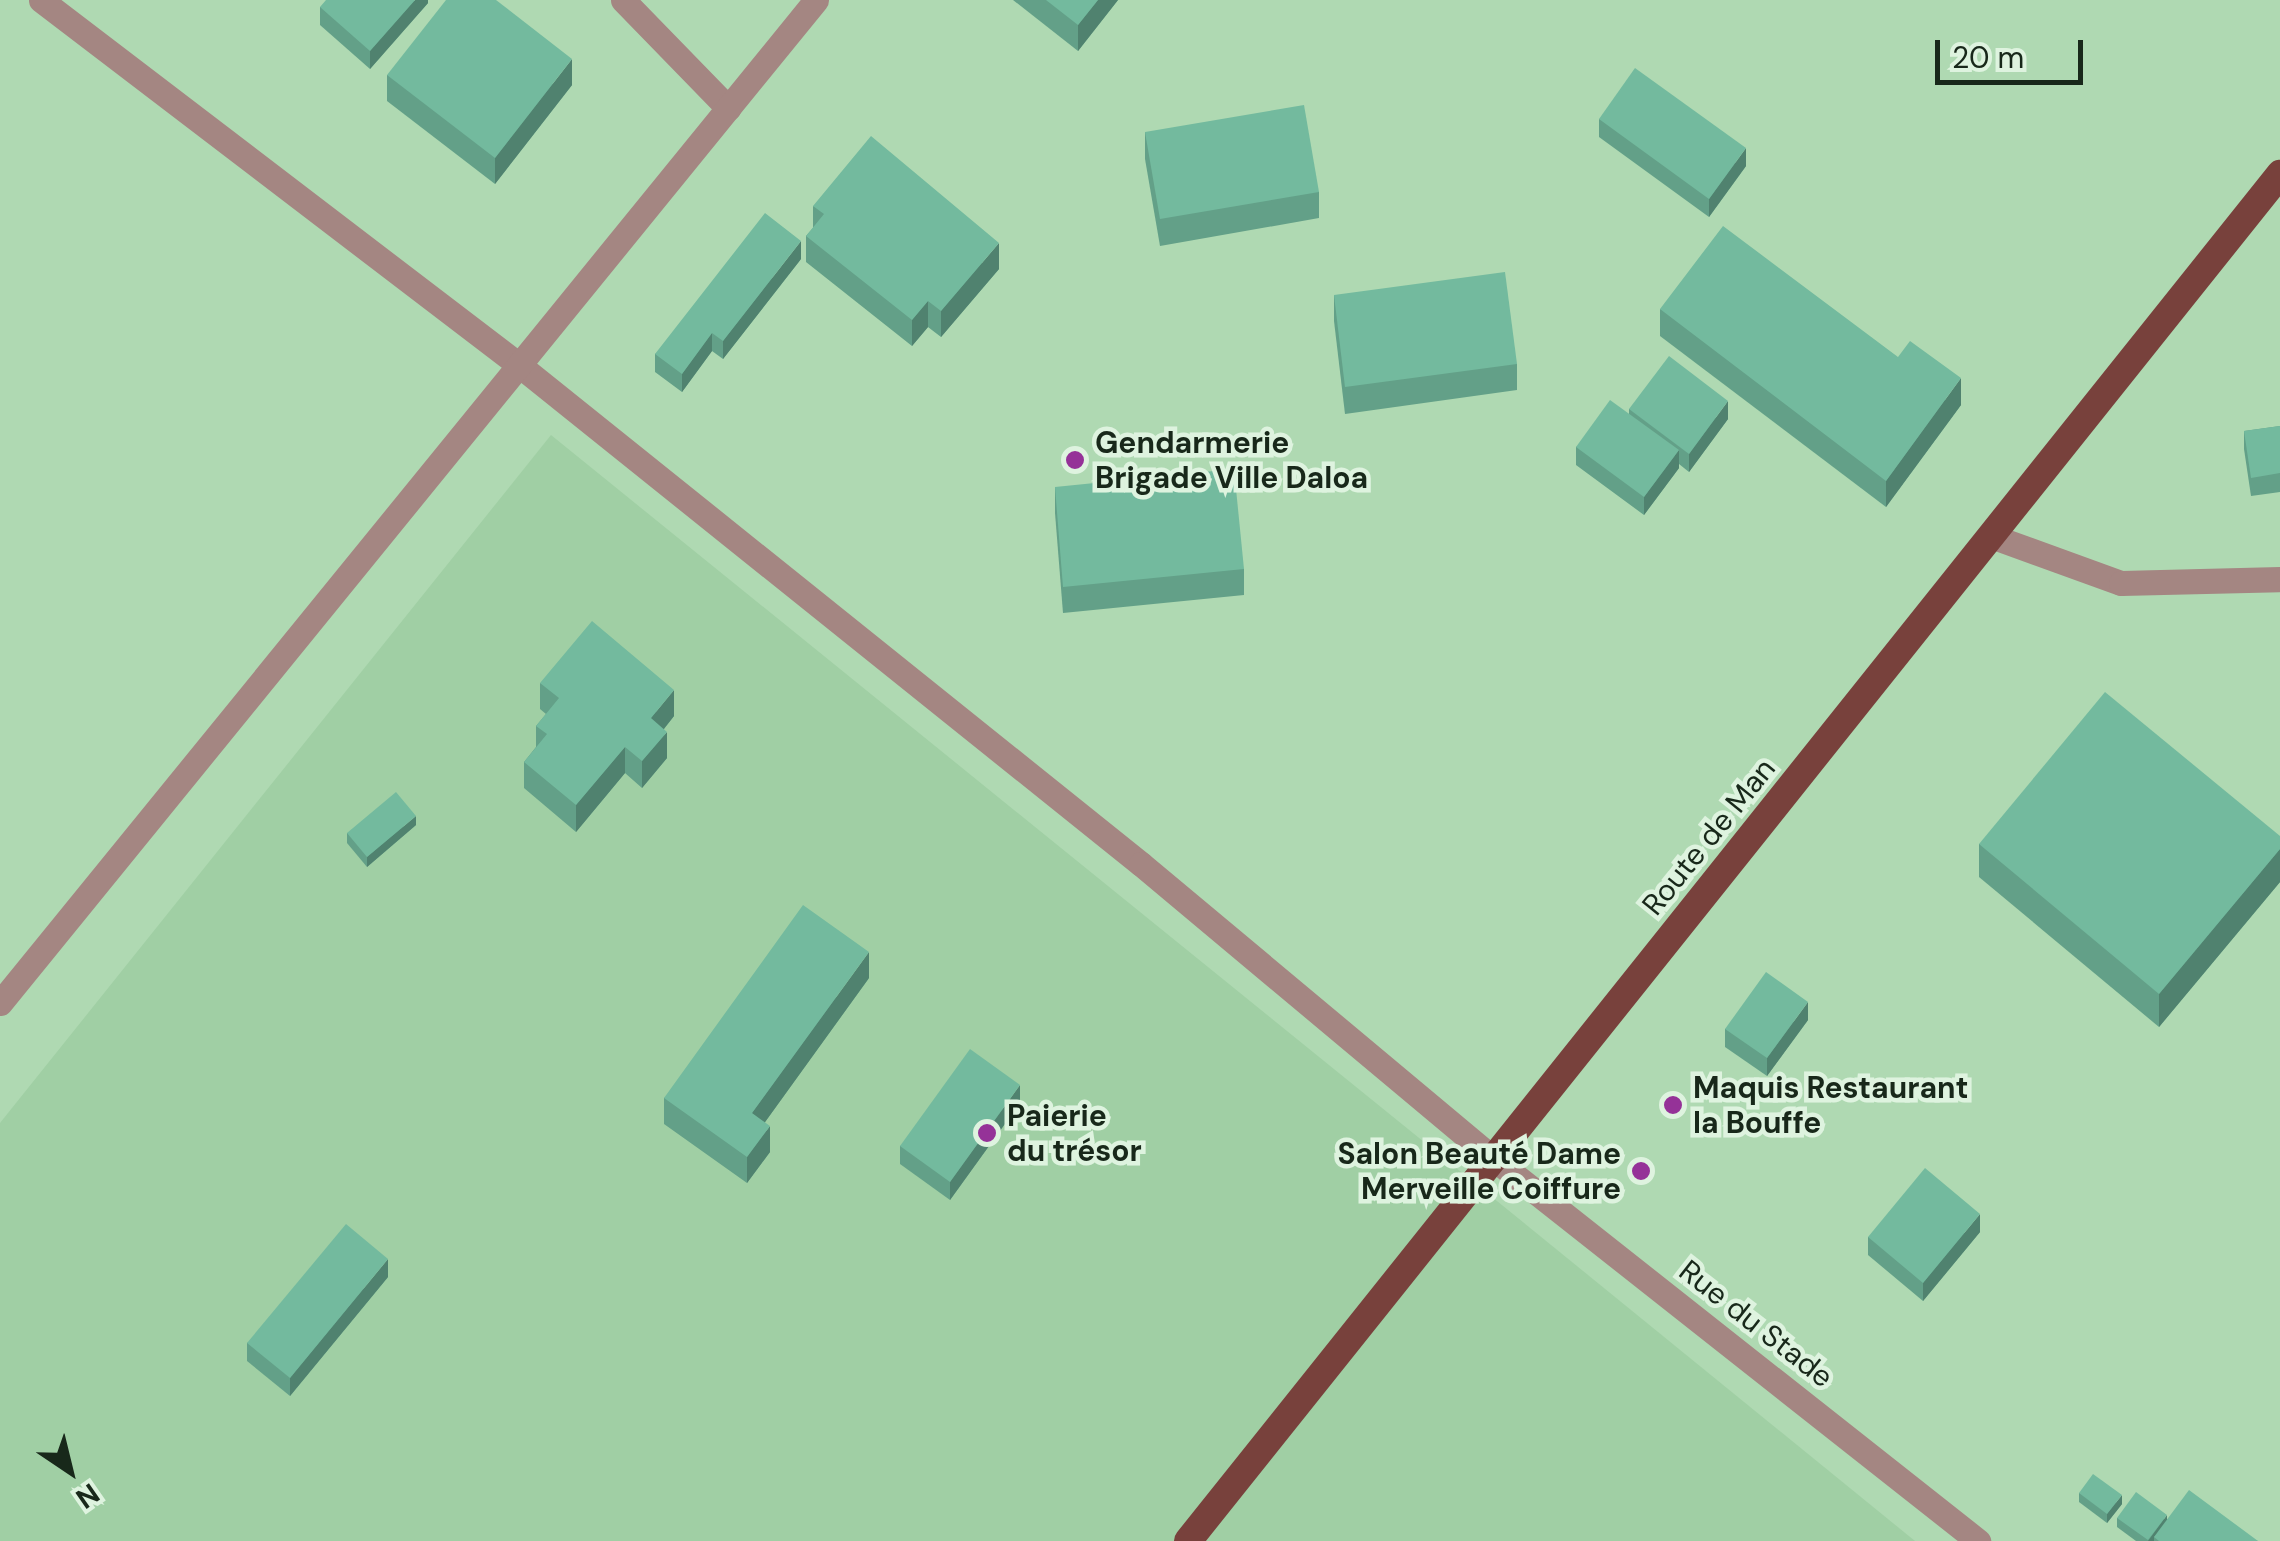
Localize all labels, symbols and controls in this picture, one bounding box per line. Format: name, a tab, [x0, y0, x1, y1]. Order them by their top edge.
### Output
scale bar	[1940, 20, 2088, 82]
text: 20 m	[1952, 38, 2024, 77]
place label: Gendarmerie Brigade Ville Daloa	[1095, 425, 1368, 496]
marker: Gendarmerie Brigade Ville Daloa	[1064, 449, 1086, 471]
street label: Route de Man	[1635, 752, 1783, 922]
place label: Maquis Restaurant la Bouffe	[1693, 1070, 1969, 1140]
marker: Maquis Restaurant la Bouffe	[1662, 1094, 1684, 1116]
place label: Paierie du trésor	[1007, 1098, 1142, 1168]
marker: Paierie du trésor	[976, 1122, 998, 1144]
place label: Salon Beauté Dame Merveille Coiffure	[1337, 1136, 1621, 1206]
marker: Salon Beauté Dame Merveille Coiffure	[1630, 1160, 1652, 1182]
street label: Rue du Stade	[1672, 1253, 1840, 1395]
north arrow	[20, 1421, 120, 1521]
text: N	[69, 1475, 106, 1517]

